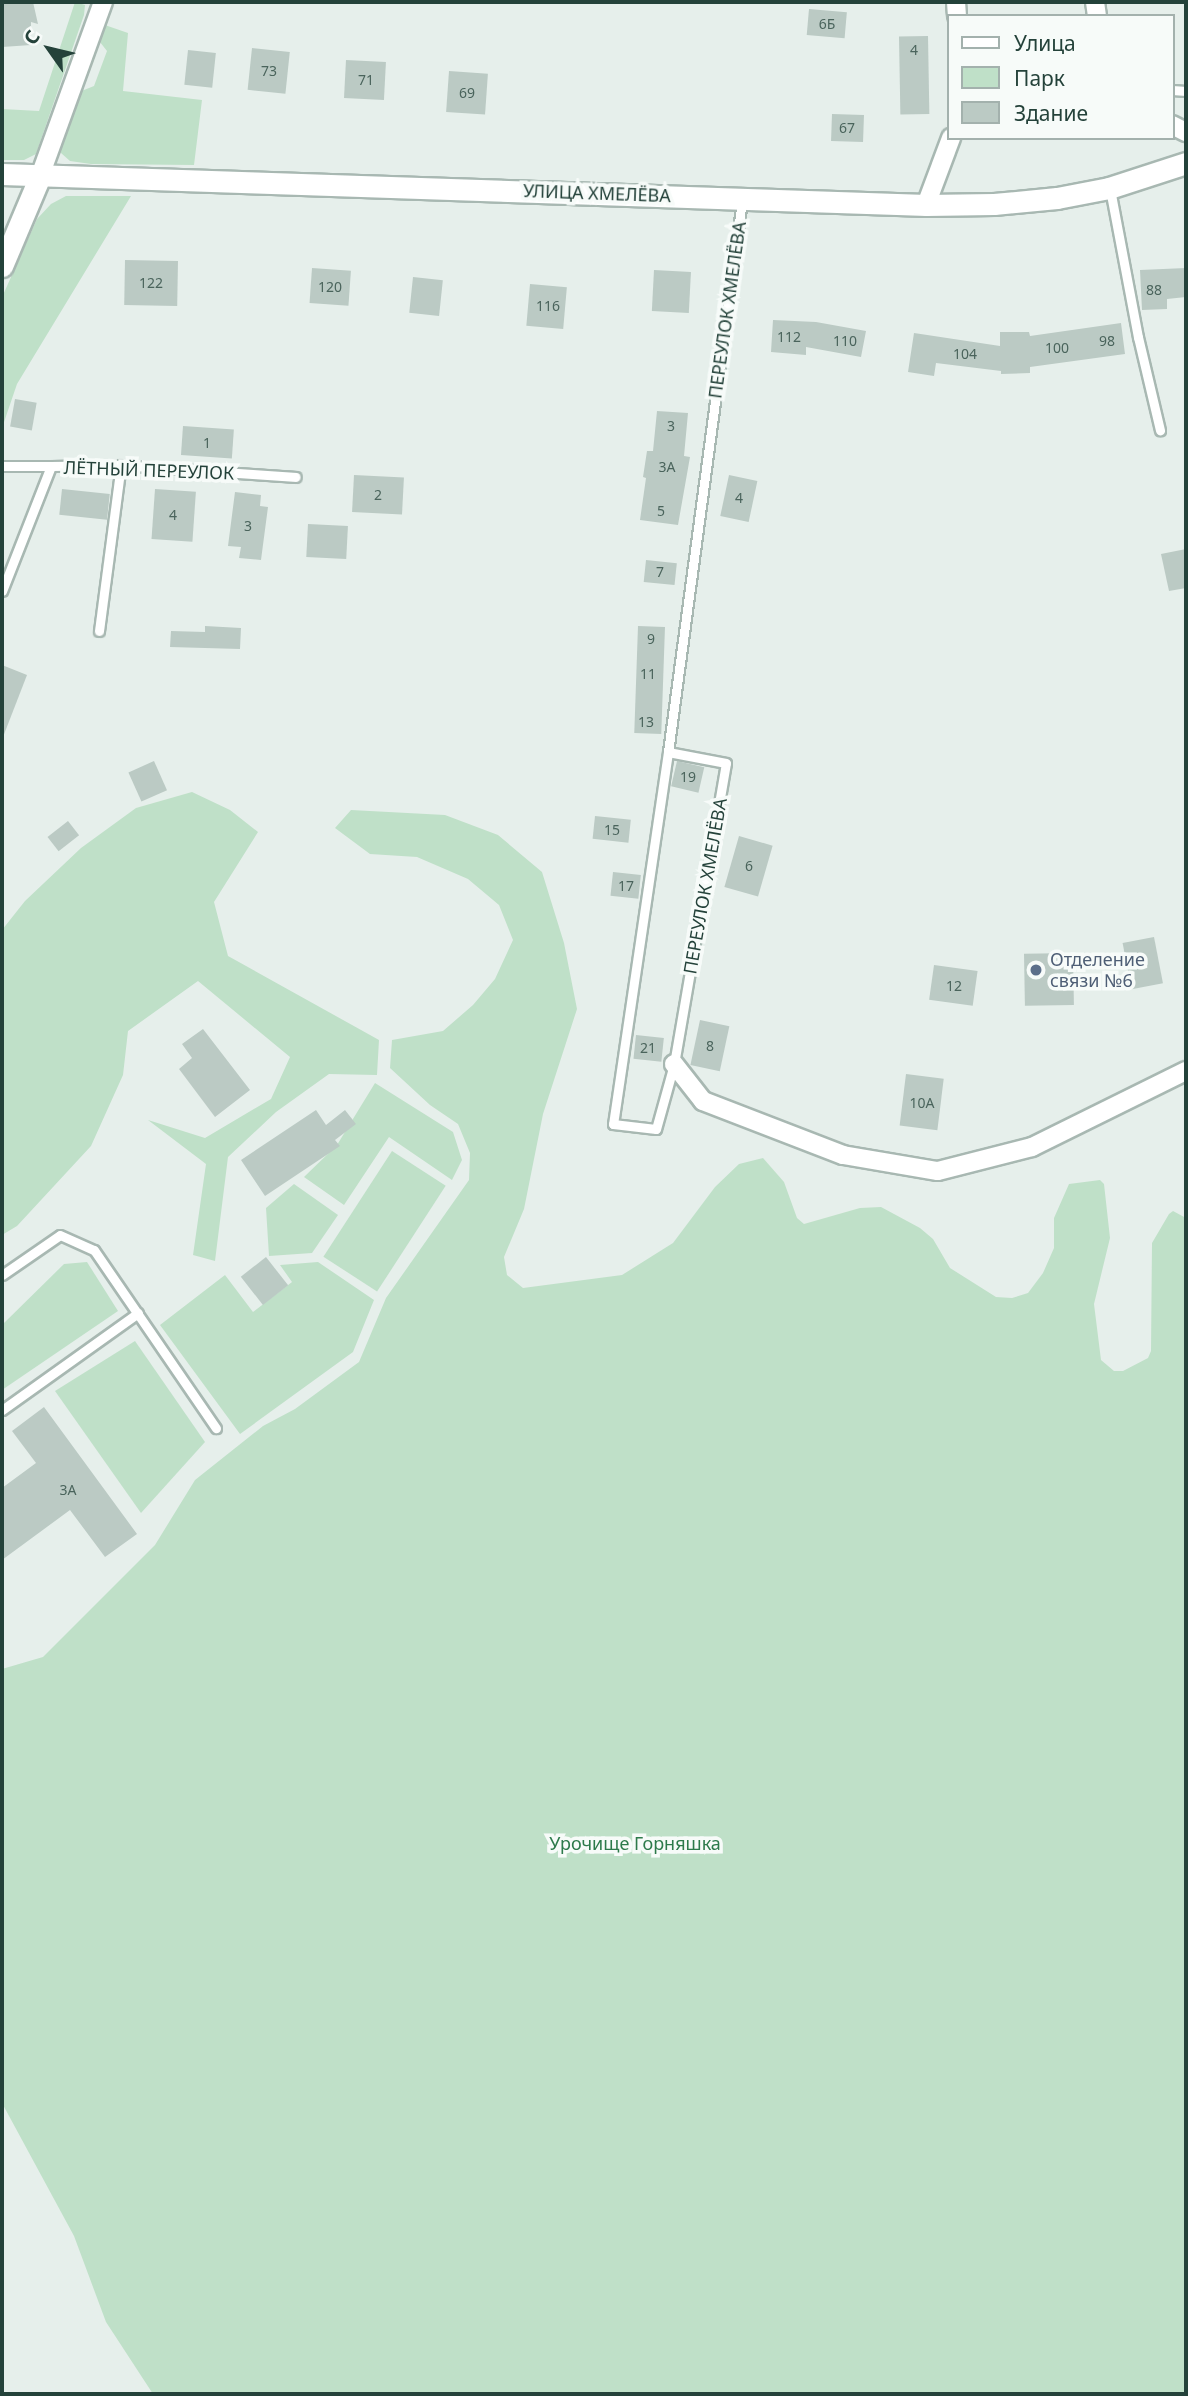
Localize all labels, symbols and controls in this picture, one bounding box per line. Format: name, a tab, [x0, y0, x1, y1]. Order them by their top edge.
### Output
north arrow	[14, 14, 84, 84]
legend	[946, 14, 1174, 140]
house number: 6Б	[819, 16, 835, 32]
text: С	[17, 25, 46, 50]
text: Улица	[1014, 29, 1076, 57]
house number: 4	[910, 42, 918, 58]
house number: 73	[261, 63, 277, 79]
text: Парк	[1014, 64, 1065, 92]
house number: 71	[358, 72, 374, 88]
house number: 69	[459, 85, 475, 101]
text: Здание	[1014, 99, 1088, 127]
house number: 67	[839, 120, 855, 136]
street label: УЛИЦА ХМЕЛЁВА	[523, 180, 671, 206]
street label: ПЕРЕУЛОК ХМЕЛЁВА	[704, 220, 750, 400]
house number: 122	[139, 275, 163, 291]
house number: 120	[318, 279, 342, 295]
house number: 88	[1146, 282, 1162, 298]
house number: 116	[536, 298, 560, 314]
house number: 112	[777, 329, 801, 345]
house number: 110	[833, 333, 857, 349]
house number: 98	[1099, 333, 1115, 349]
house number: 100	[1045, 340, 1069, 356]
house number: 104	[953, 346, 977, 362]
house number: 3	[667, 418, 675, 434]
house number: 1	[203, 435, 211, 451]
street label: ЛЁТНЫЙ ПЕРЕУЛОК	[63, 456, 235, 484]
house number: 3А	[659, 459, 675, 475]
house number: 2	[374, 487, 382, 503]
house number: 4	[735, 490, 743, 506]
house number: 5	[657, 503, 665, 519]
house number: 4	[169, 507, 177, 523]
house number: 3	[244, 518, 252, 534]
house number: 7	[656, 564, 664, 580]
house number: 9	[647, 631, 655, 647]
house number: 11	[640, 666, 656, 682]
house number: 13	[638, 714, 654, 730]
house number: 19	[680, 769, 696, 785]
street label: ПЕРЕУЛОК ХМЕЛЁВА	[679, 796, 731, 976]
house number: 15	[604, 822, 620, 838]
house number: 6	[745, 858, 753, 874]
house number: 17	[618, 878, 634, 894]
place label: Отделение связи №6	[1050, 949, 1145, 992]
marker: Отделение связи №6	[1028, 962, 1044, 978]
house number: 12	[946, 978, 962, 994]
house number: 8	[706, 1038, 714, 1054]
house number: 21	[640, 1040, 656, 1056]
house number: 10А	[910, 1095, 934, 1111]
house number: 3А	[60, 1482, 76, 1498]
park label: Урочище Горняшка	[549, 1832, 721, 1854]

